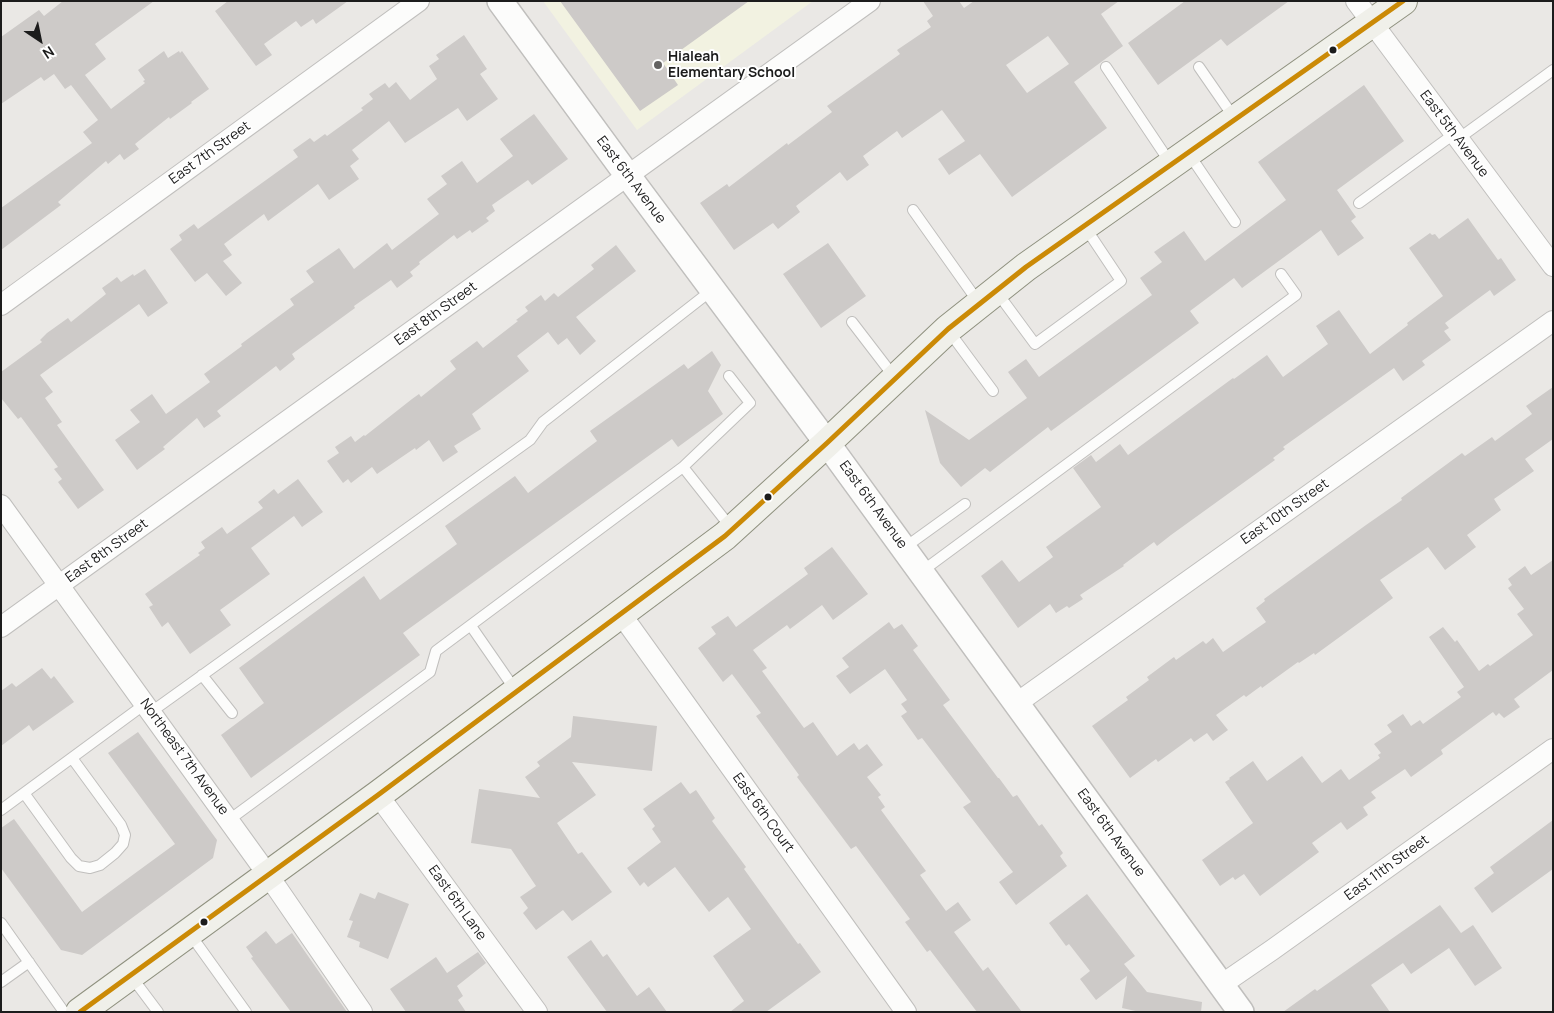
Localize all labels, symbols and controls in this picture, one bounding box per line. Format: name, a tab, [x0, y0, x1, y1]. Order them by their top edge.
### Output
north arrow	[15, 15, 65, 65]
text: N	[39, 42, 58, 64]
unlabelled marker	[1328, 45, 1338, 55]
place label: Hialeah Elementary School	[668, 49, 795, 82]
marker: Hialeah Elementary School	[652, 59, 664, 71]
street label: East 5th Avenue	[1416, 87, 1492, 181]
street label: East 7th Street	[166, 118, 254, 188]
street label: East 6th Avenue	[593, 133, 669, 227]
street label: East 8th Street	[392, 279, 480, 349]
street label: East 6th Avenue	[835, 458, 911, 552]
street label: East 10th Street	[1238, 475, 1332, 549]
unlabelled marker	[763, 492, 773, 502]
street label: East 8th Street	[63, 516, 151, 586]
street label: Northeast 7th Avenue	[136, 695, 232, 819]
street label: East 6th Court	[729, 770, 797, 856]
street label: East 6th Avenue	[1073, 786, 1149, 880]
street label: East 11th Street	[1342, 832, 1432, 904]
street label: East 6th Lane	[424, 862, 490, 944]
unlabelled marker	[199, 917, 209, 927]

